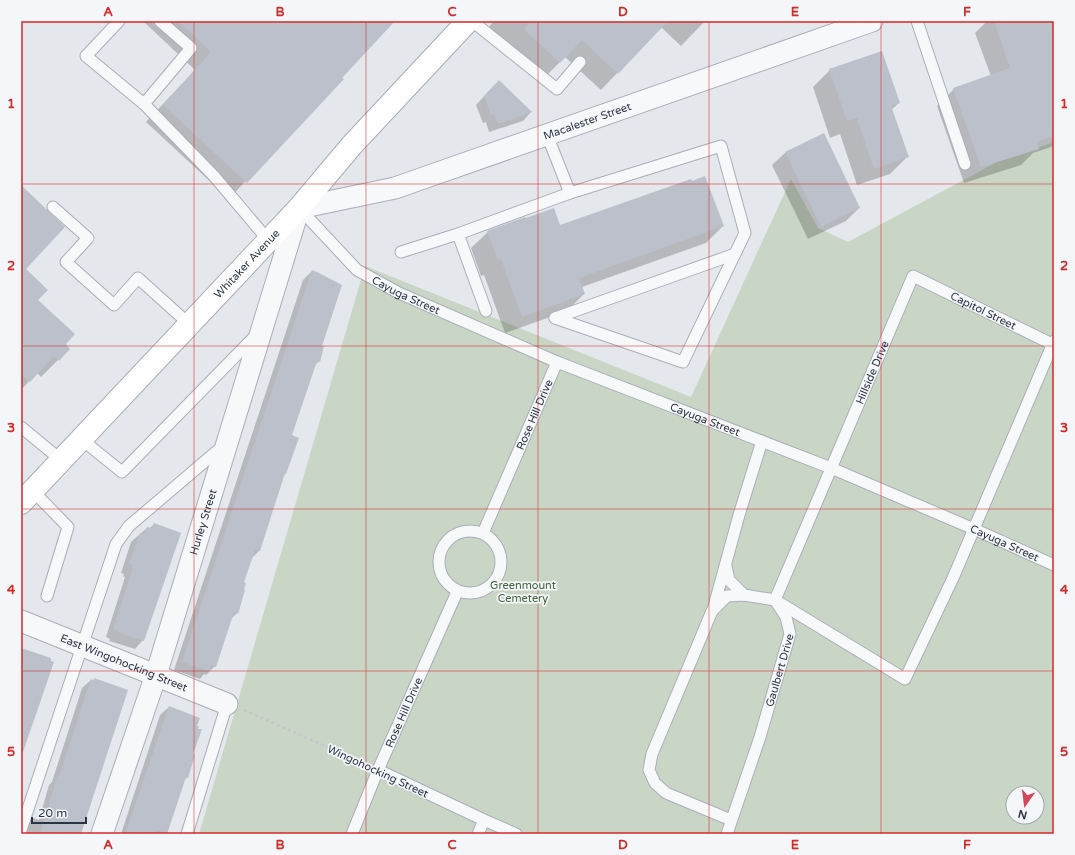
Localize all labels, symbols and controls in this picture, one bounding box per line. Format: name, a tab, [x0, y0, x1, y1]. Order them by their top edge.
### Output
text: A	[103, 4, 113, 20]
text: B	[275, 4, 285, 20]
text: C	[447, 4, 457, 20]
text: D	[618, 4, 628, 20]
text: E	[791, 4, 799, 20]
text: F	[963, 4, 971, 20]
text: 1	[7, 96, 15, 112]
text: 1	[1060, 96, 1068, 112]
street label: Macalester Street	[542, 100, 633, 143]
street label: Whitaker Avenue	[212, 227, 282, 301]
text: 2	[7, 258, 15, 274]
text: 2	[1060, 258, 1068, 274]
street label: Cayuga Street	[370, 273, 442, 317]
street label: Capitol Street	[948, 289, 1018, 332]
street label: Hillside Drive	[853, 339, 892, 406]
street label: Rose Hill Drive	[514, 378, 556, 452]
street label: Cayuga Street	[668, 400, 742, 439]
text: 3	[7, 420, 15, 436]
text: 3	[1060, 420, 1068, 436]
street label: Hurley Street	[187, 488, 220, 557]
street label: Cayuga Street	[968, 522, 1041, 564]
park label: Greenmount Cemetery	[490, 579, 556, 605]
text: 4	[7, 582, 16, 598]
text: 4	[1060, 582, 1069, 598]
street label: East Wingohocking Street	[58, 632, 189, 694]
street label: Gaulbert Drive	[763, 632, 797, 708]
street label: Rose Hill Drive	[383, 676, 425, 750]
street label: Wingohocking Street	[325, 742, 430, 801]
text: 5	[7, 744, 15, 760]
text: 5	[1060, 744, 1068, 760]
north arrow	[1005, 785, 1045, 825]
scale bar	[32, 799, 86, 825]
text: 20 m	[38, 806, 67, 820]
text: N	[1017, 807, 1029, 822]
text: A	[103, 837, 113, 853]
text: B	[275, 837, 285, 853]
text: C	[447, 837, 457, 853]
text: D	[618, 837, 628, 853]
text: E	[791, 837, 799, 853]
text: F	[963, 837, 971, 853]

